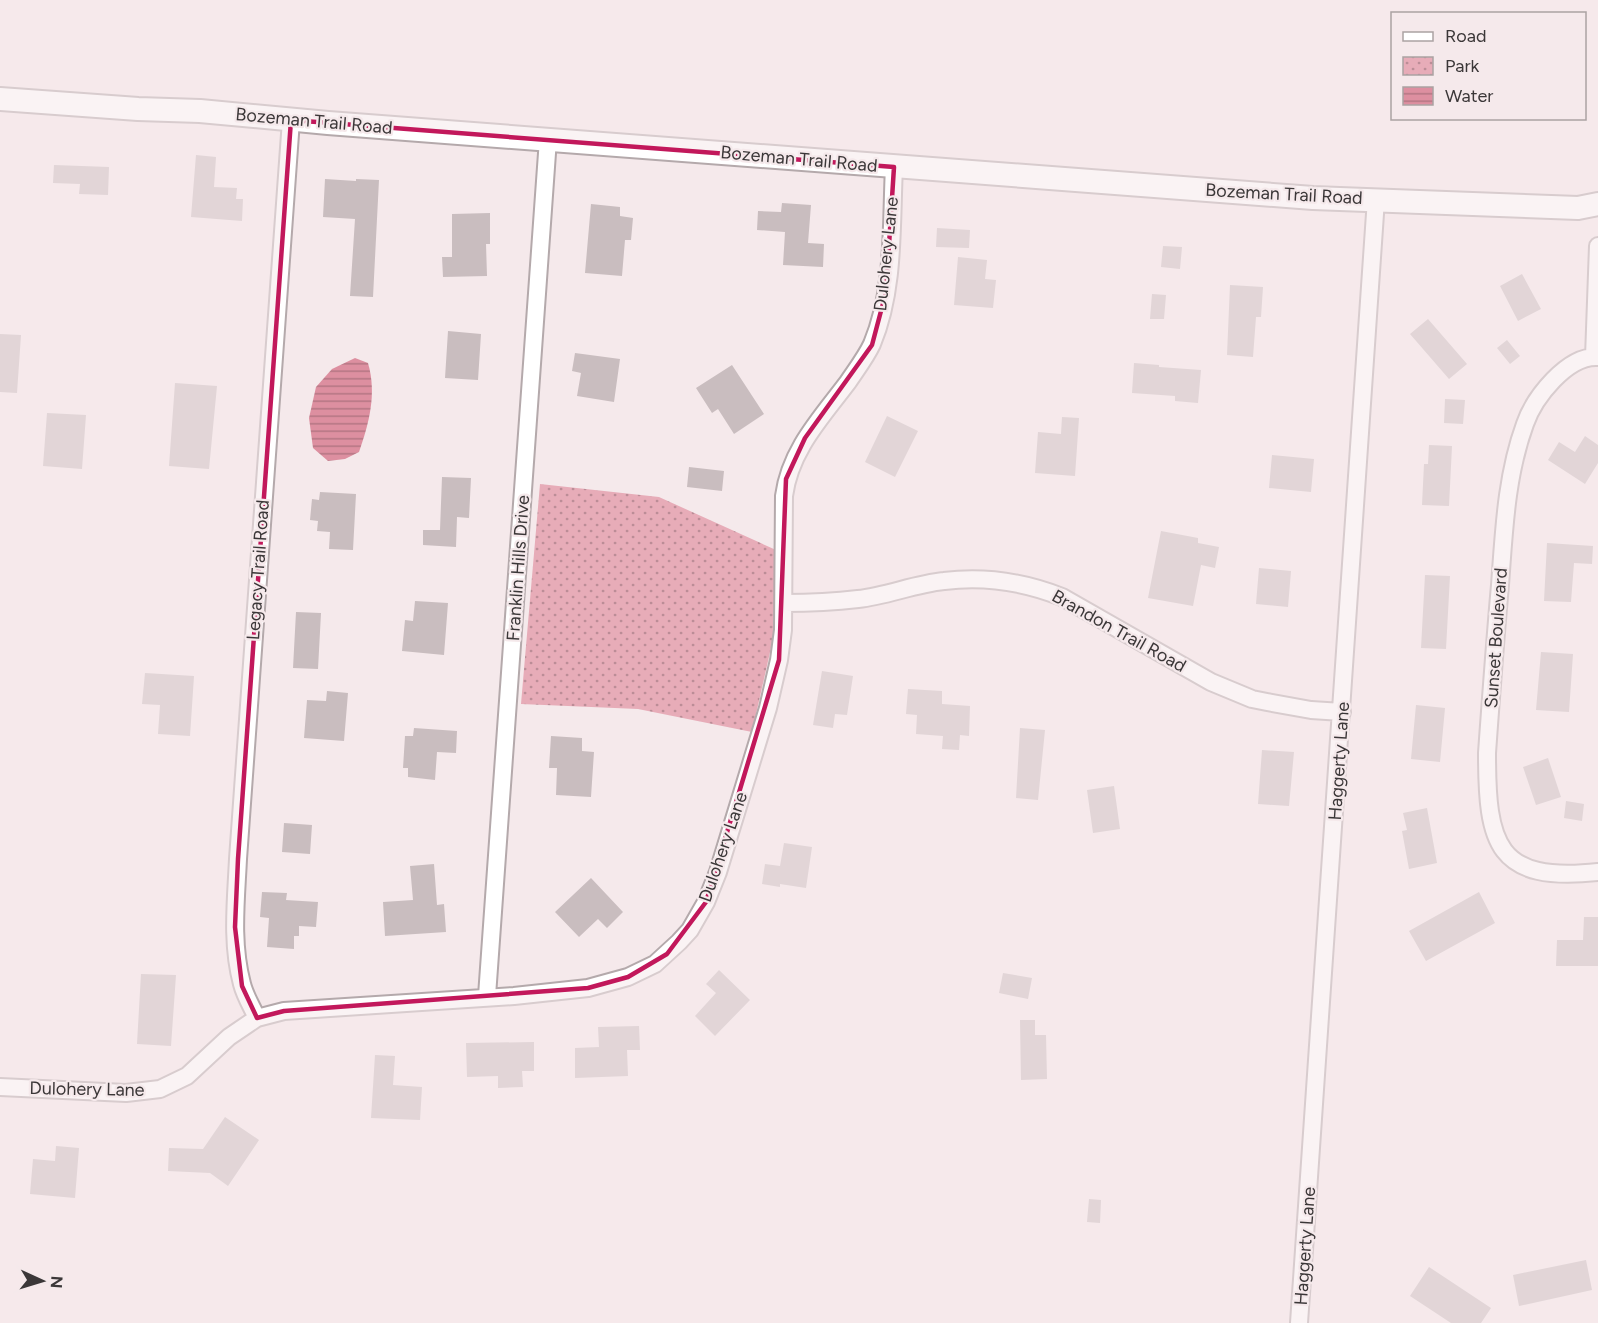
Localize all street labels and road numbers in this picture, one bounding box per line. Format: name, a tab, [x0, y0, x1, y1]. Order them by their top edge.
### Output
street label: Bozeman Trail Road	[235, 103, 393, 139]
street label: Bozeman Trail Road	[720, 141, 878, 177]
street label: Bozeman Trail Road	[1205, 179, 1363, 209]
street label: Dulohery Lane	[869, 195, 903, 312]
street label: Franklin Hills Drive	[502, 494, 534, 642]
street label: Legacy Trail Road	[242, 499, 274, 641]
street label: Sunset Boulevard	[1480, 567, 1512, 709]
street label: Brandon Trail Road	[1048, 585, 1190, 677]
street label: Haggerty Lane	[1324, 701, 1354, 821]
street label: Dulohery Lane	[694, 789, 752, 905]
street label: Dulohery Lane	[29, 1077, 145, 1101]
street label: Haggerty Lane	[1290, 1186, 1320, 1306]

